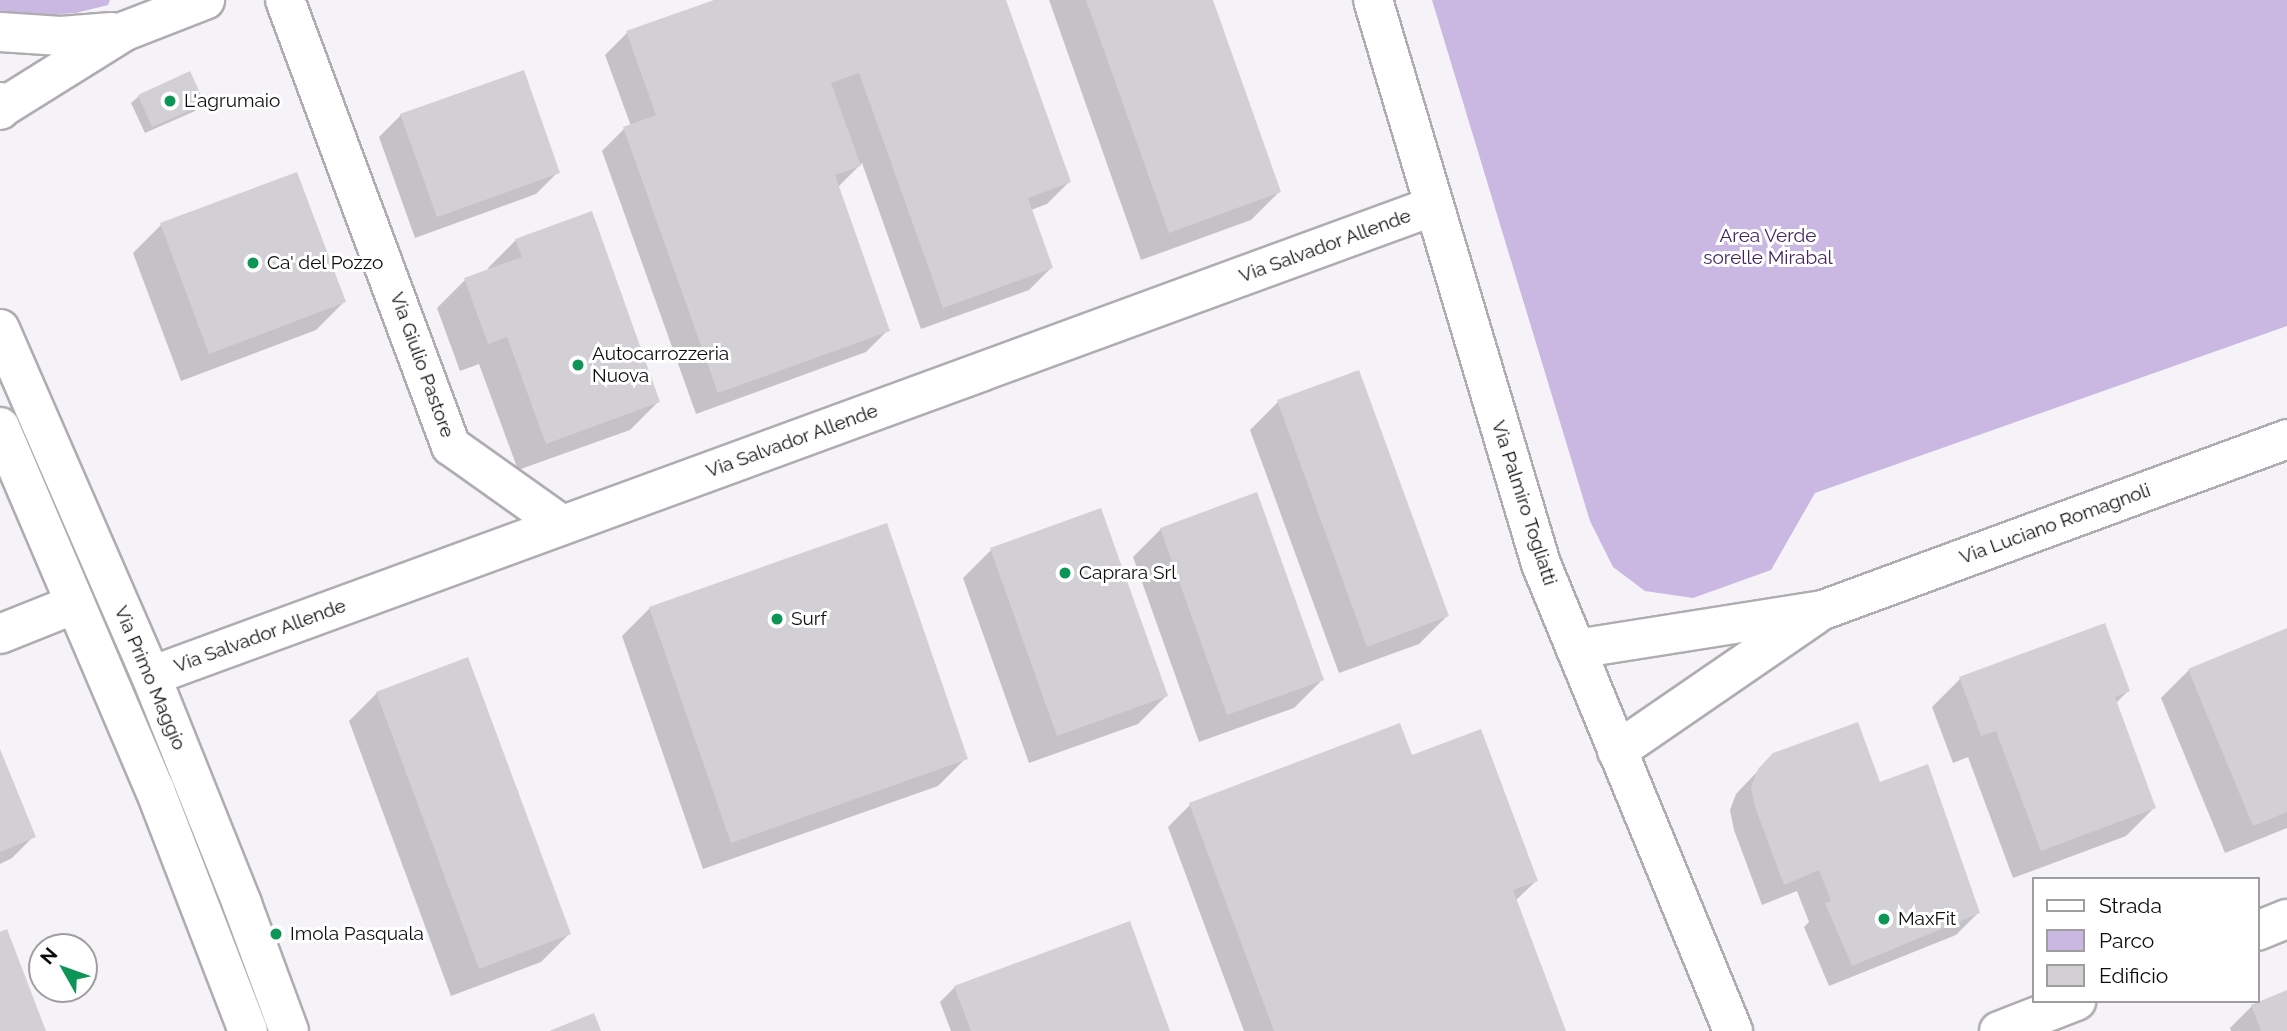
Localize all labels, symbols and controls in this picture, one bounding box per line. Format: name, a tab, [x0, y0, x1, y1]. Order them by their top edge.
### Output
place label: L'agrumaio	[184, 90, 280, 112]
marker: L'agrumaio	[162, 93, 178, 109]
street label: Via Salvador Allende	[1235, 204, 1415, 288]
park label: Area Verde sorelle Mirabal	[1703, 225, 1833, 269]
place label: Ca' del Pozzo	[267, 252, 384, 274]
marker: Ca' del Pozzo	[245, 255, 261, 271]
street label: Via Giulio Pastore	[385, 289, 459, 441]
place label: Autocarrozzeria Nuova	[592, 343, 729, 387]
marker: Autocarrozzeria Nuova	[570, 357, 586, 373]
street label: Via Salvador Allende	[702, 399, 882, 483]
street label: Via Palmiro Togliatti	[1486, 417, 1562, 589]
street label: Via Luciano Romagnoli	[1956, 479, 2154, 569]
place label: Caprara Srl	[1079, 562, 1176, 584]
marker: Caprara Srl	[1057, 565, 1073, 581]
street label: Via Salvador Allende	[170, 594, 350, 678]
street label: Via Primo Maggio	[109, 603, 191, 753]
place label: Surf	[791, 608, 827, 630]
marker: Surf	[769, 611, 785, 627]
legend	[2032, 877, 2259, 1003]
text: Strada	[2099, 893, 2162, 918]
place label: MaxFit	[1898, 908, 1956, 930]
marker: MaxFit	[1876, 911, 1892, 927]
place label: Imola Pasquala	[290, 923, 424, 945]
marker: Imola Pasquala	[268, 926, 284, 942]
text: Parco	[2099, 928, 2154, 953]
north arrow	[28, 933, 98, 1003]
text: N	[35, 943, 62, 968]
text: Edificio	[2099, 963, 2168, 988]

